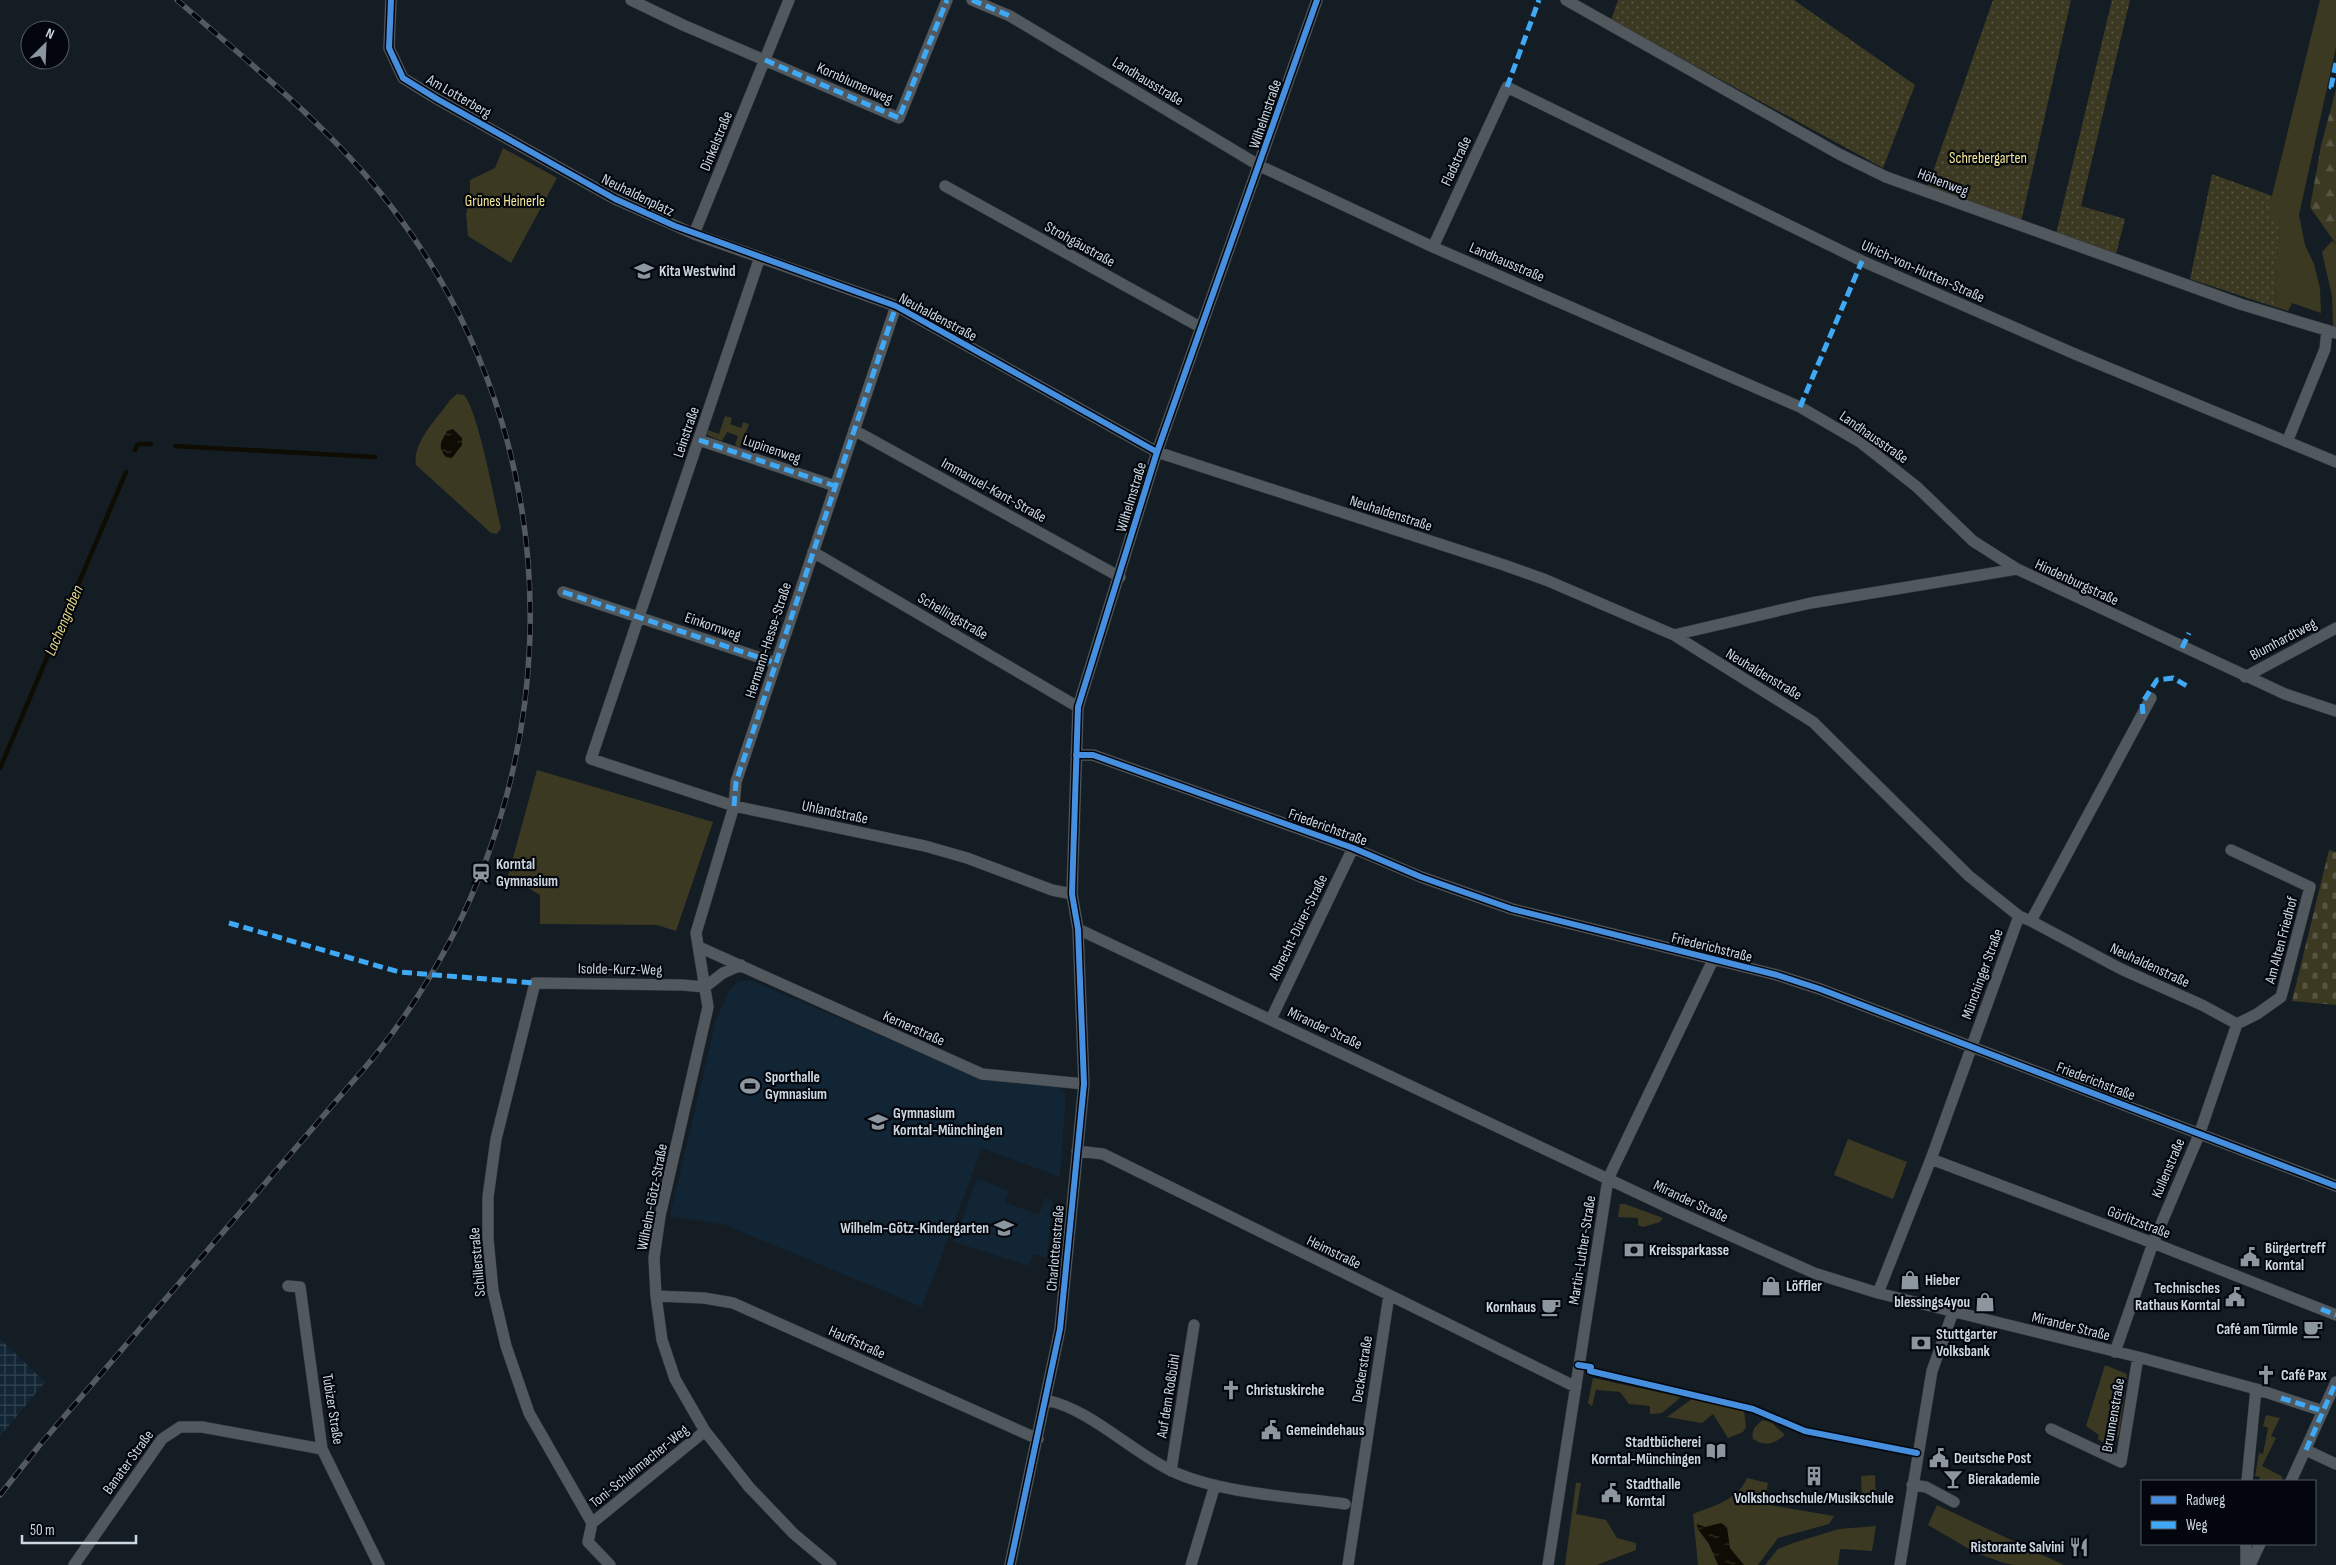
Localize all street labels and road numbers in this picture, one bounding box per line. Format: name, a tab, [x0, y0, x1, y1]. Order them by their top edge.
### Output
street label: Landhausstraße	[1109, 53, 1187, 110]
street label: Kornblumenweg	[814, 58, 896, 109]
street label: Am Lotterberg	[422, 70, 495, 123]
street label: Wilhelmstraße	[1245, 77, 1286, 151]
street label: Dinkelstraße	[696, 108, 737, 174]
street label: Fladstraße	[1437, 133, 1476, 189]
street label: Höhenweg	[1915, 164, 1971, 201]
street label: Neuhaldenplatz	[598, 170, 678, 221]
street label: Strohgäustraße	[1041, 217, 1118, 272]
street label: Ulrich-von-Hutten-Straße	[1858, 236, 1987, 307]
street label: Landhausstraße	[1466, 238, 1547, 287]
street label: Neuhaldenstraße	[895, 289, 980, 346]
street label: Leinstraße	[669, 404, 704, 460]
street label: Landhausstraße	[1836, 407, 1912, 468]
street label: Lupinenweg	[740, 431, 803, 468]
street label: Immanuel-Kant-Straße	[938, 454, 1050, 527]
street label: Wilhelmstraße	[1112, 460, 1151, 535]
street label: Neuhaldenstraße	[1347, 491, 1435, 536]
street label: Hindenburgstraße	[2032, 555, 2122, 610]
street label: Hermann-Hesse-Straße	[741, 580, 796, 700]
street label: Schellingstraße	[914, 589, 991, 644]
street label: Einkornweg	[682, 608, 743, 645]
street label: Blumhardtweg	[2247, 614, 2320, 665]
street label: Neuhaldenstraße	[1722, 644, 1805, 705]
street label: Uhlandstraße	[800, 796, 870, 829]
street label: Friederichstraße	[1286, 804, 1370, 851]
street label: Albrecht-Dürer-Straße	[1264, 871, 1332, 984]
street label: Am Alten Friedhof	[2260, 894, 2302, 987]
street label: Münchinger Straße	[1957, 926, 2008, 1022]
street label: Friederichstraße	[1669, 928, 1754, 967]
street label: Neuhaldenstraße	[2107, 939, 2193, 992]
street label: Isolde-Kurz-Weg	[578, 959, 662, 980]
street label: Mirander Straße	[1284, 1003, 1365, 1054]
street label: Kernerstraße	[880, 1006, 948, 1050]
street label: Friederichstraße	[2054, 1058, 2138, 1105]
street label: Kullenstraße	[2147, 1135, 2190, 1201]
street label: Wilhelm-Götz-Straße	[633, 1142, 672, 1252]
street label: Mirander Straße	[1650, 1176, 1731, 1227]
street label: Martin-Luther-Straße	[1564, 1194, 1600, 1306]
street label: Görlitzstraße	[2105, 1202, 2173, 1243]
street label: Charlottenstraße	[1042, 1204, 1069, 1292]
street label: Schillerstraße	[465, 1227, 490, 1297]
street label: Heimstraße	[1303, 1231, 1364, 1274]
street label: Mirander Straße	[2030, 1308, 2112, 1345]
street label: Hauffstraße	[825, 1321, 888, 1363]
street label: Deckerstraße	[1348, 1334, 1377, 1404]
street label: Auf dem Roßbühl	[1152, 1353, 1185, 1440]
street label: Tubizer Straße	[318, 1372, 347, 1446]
street label: Brunnenstraße	[2098, 1377, 2129, 1454]
street label: Toni-Schuhmacher-Weg	[586, 1421, 693, 1512]
street label: Banater Straße	[99, 1426, 158, 1498]

